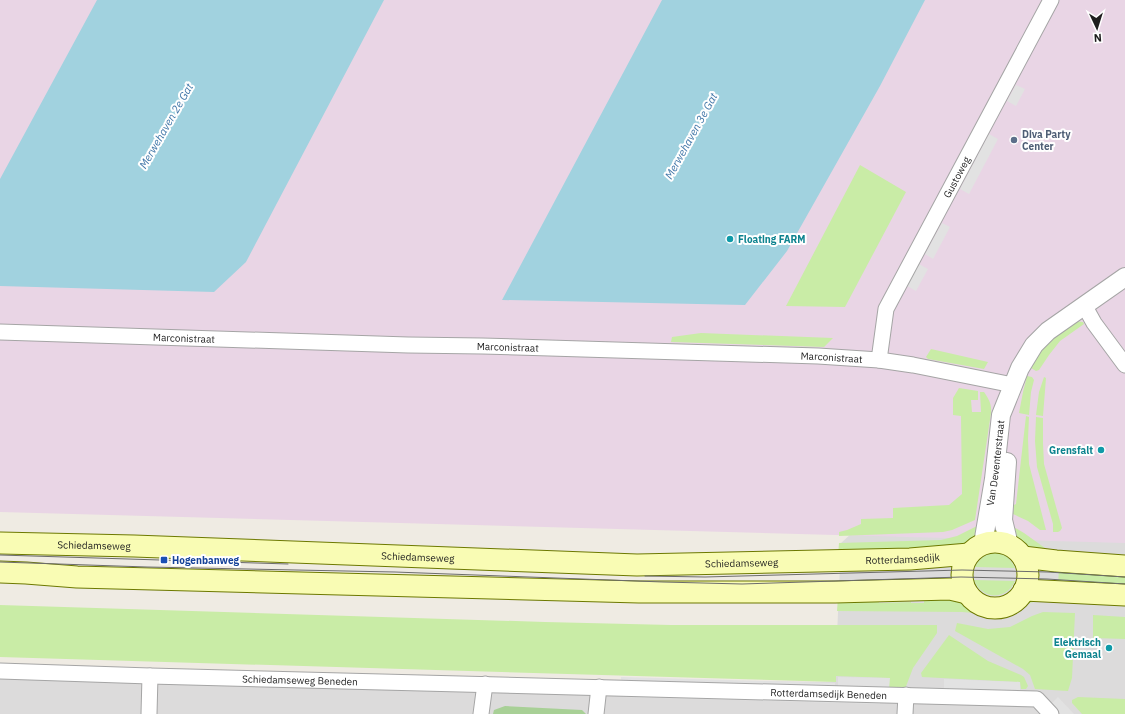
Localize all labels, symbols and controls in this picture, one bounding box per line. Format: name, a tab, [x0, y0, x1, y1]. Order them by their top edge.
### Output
north arrow	[1077, 8, 1117, 48]
text: N	[1093, 31, 1102, 45]
water label: Merwehaven 2e Gat	[136, 80, 196, 171]
water label: Merwehaven 3e Gat	[662, 90, 721, 181]
place label: Diva Party Center	[1022, 128, 1071, 153]
marker: Diva Party Center	[1009, 135, 1019, 145]
street label: Gustoweg	[940, 154, 973, 200]
place label: Floating FARM	[738, 233, 805, 246]
marker: Floating FARM	[725, 234, 735, 244]
street label: Marconistraat	[153, 330, 216, 345]
street label: Marconistraat	[477, 339, 539, 354]
street label: Marconistraat	[800, 349, 863, 365]
street label: Van Deventerstraat	[983, 419, 1007, 507]
place label: Grensfalt	[1049, 444, 1093, 457]
marker: Grensfalt	[1096, 445, 1106, 455]
street label: Schiedamseweg	[57, 538, 131, 552]
street label: Schiedamseweg	[381, 549, 455, 565]
street label: Rotterdamsedijk	[865, 550, 941, 566]
place label: Hogenbanweg	[172, 554, 240, 567]
marker: Hogenbanweg	[159, 555, 169, 565]
street label: Schiedamseweg	[705, 555, 779, 570]
place label: Elektrisch Gemaal	[1054, 636, 1101, 661]
marker: Elektrisch Gemaal	[1104, 643, 1114, 653]
street label: Schiedamseweg Beneden	[242, 672, 358, 688]
street label: Rotterdamsedijk Beneden	[770, 686, 887, 702]

